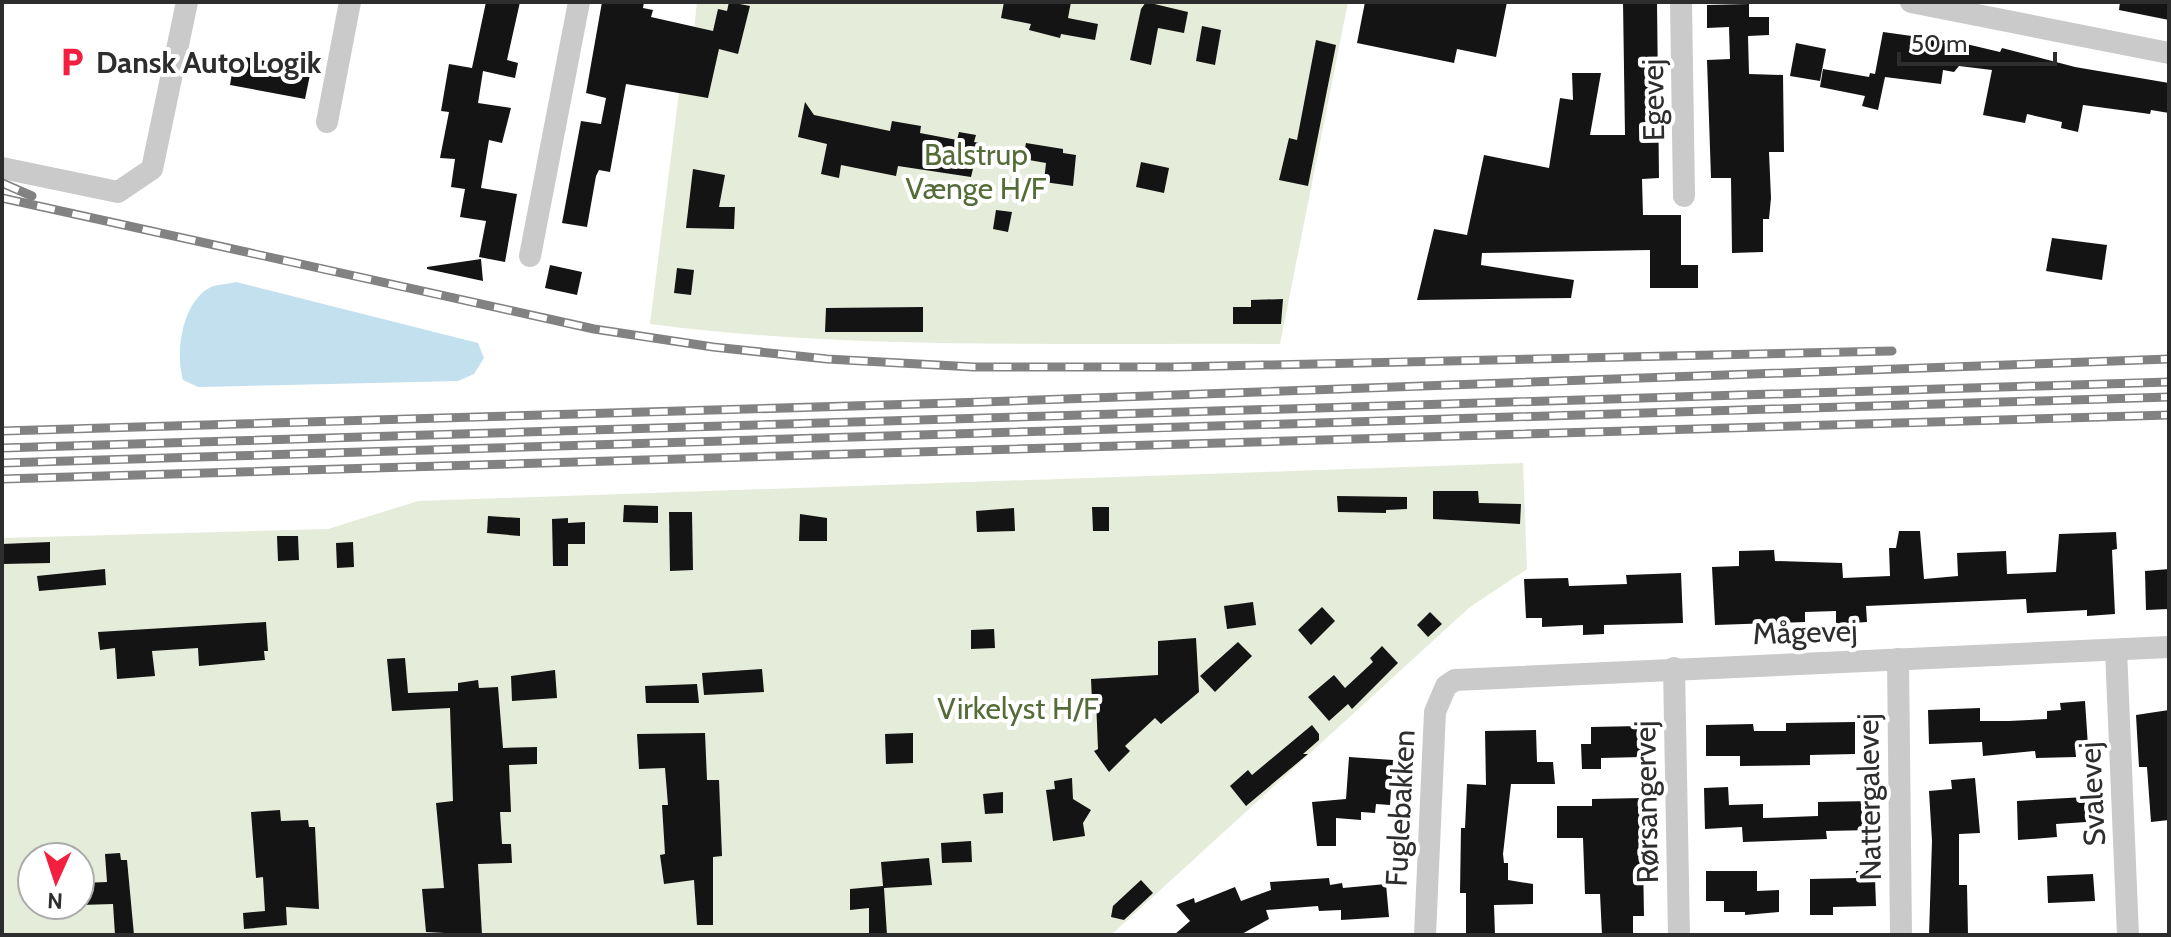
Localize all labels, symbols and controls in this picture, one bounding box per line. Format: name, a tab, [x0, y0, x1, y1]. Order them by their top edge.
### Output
scale bar	[1899, 16, 2055, 66]
text: 50 m	[1911, 29, 1967, 58]
place label: Dansk Auto Logik	[96, 44, 322, 81]
parking icon: Dansk Auto Logik	[55, 45, 89, 79]
street label: Egevej	[1634, 58, 1672, 142]
park label: Balstrup Vænge H/F	[906, 136, 1047, 207]
street label: Mågevej	[1752, 612, 1858, 652]
park label: Virkelyst H/F	[937, 690, 1099, 727]
street label: Nattergalevej	[1849, 713, 1889, 881]
street label: Rørsangervej	[1626, 720, 1666, 884]
street label: Fuglebakken	[1377, 729, 1423, 887]
street label: Svalevej	[2071, 741, 2113, 847]
north arrow	[16, 841, 96, 921]
text: N	[47, 887, 63, 914]

